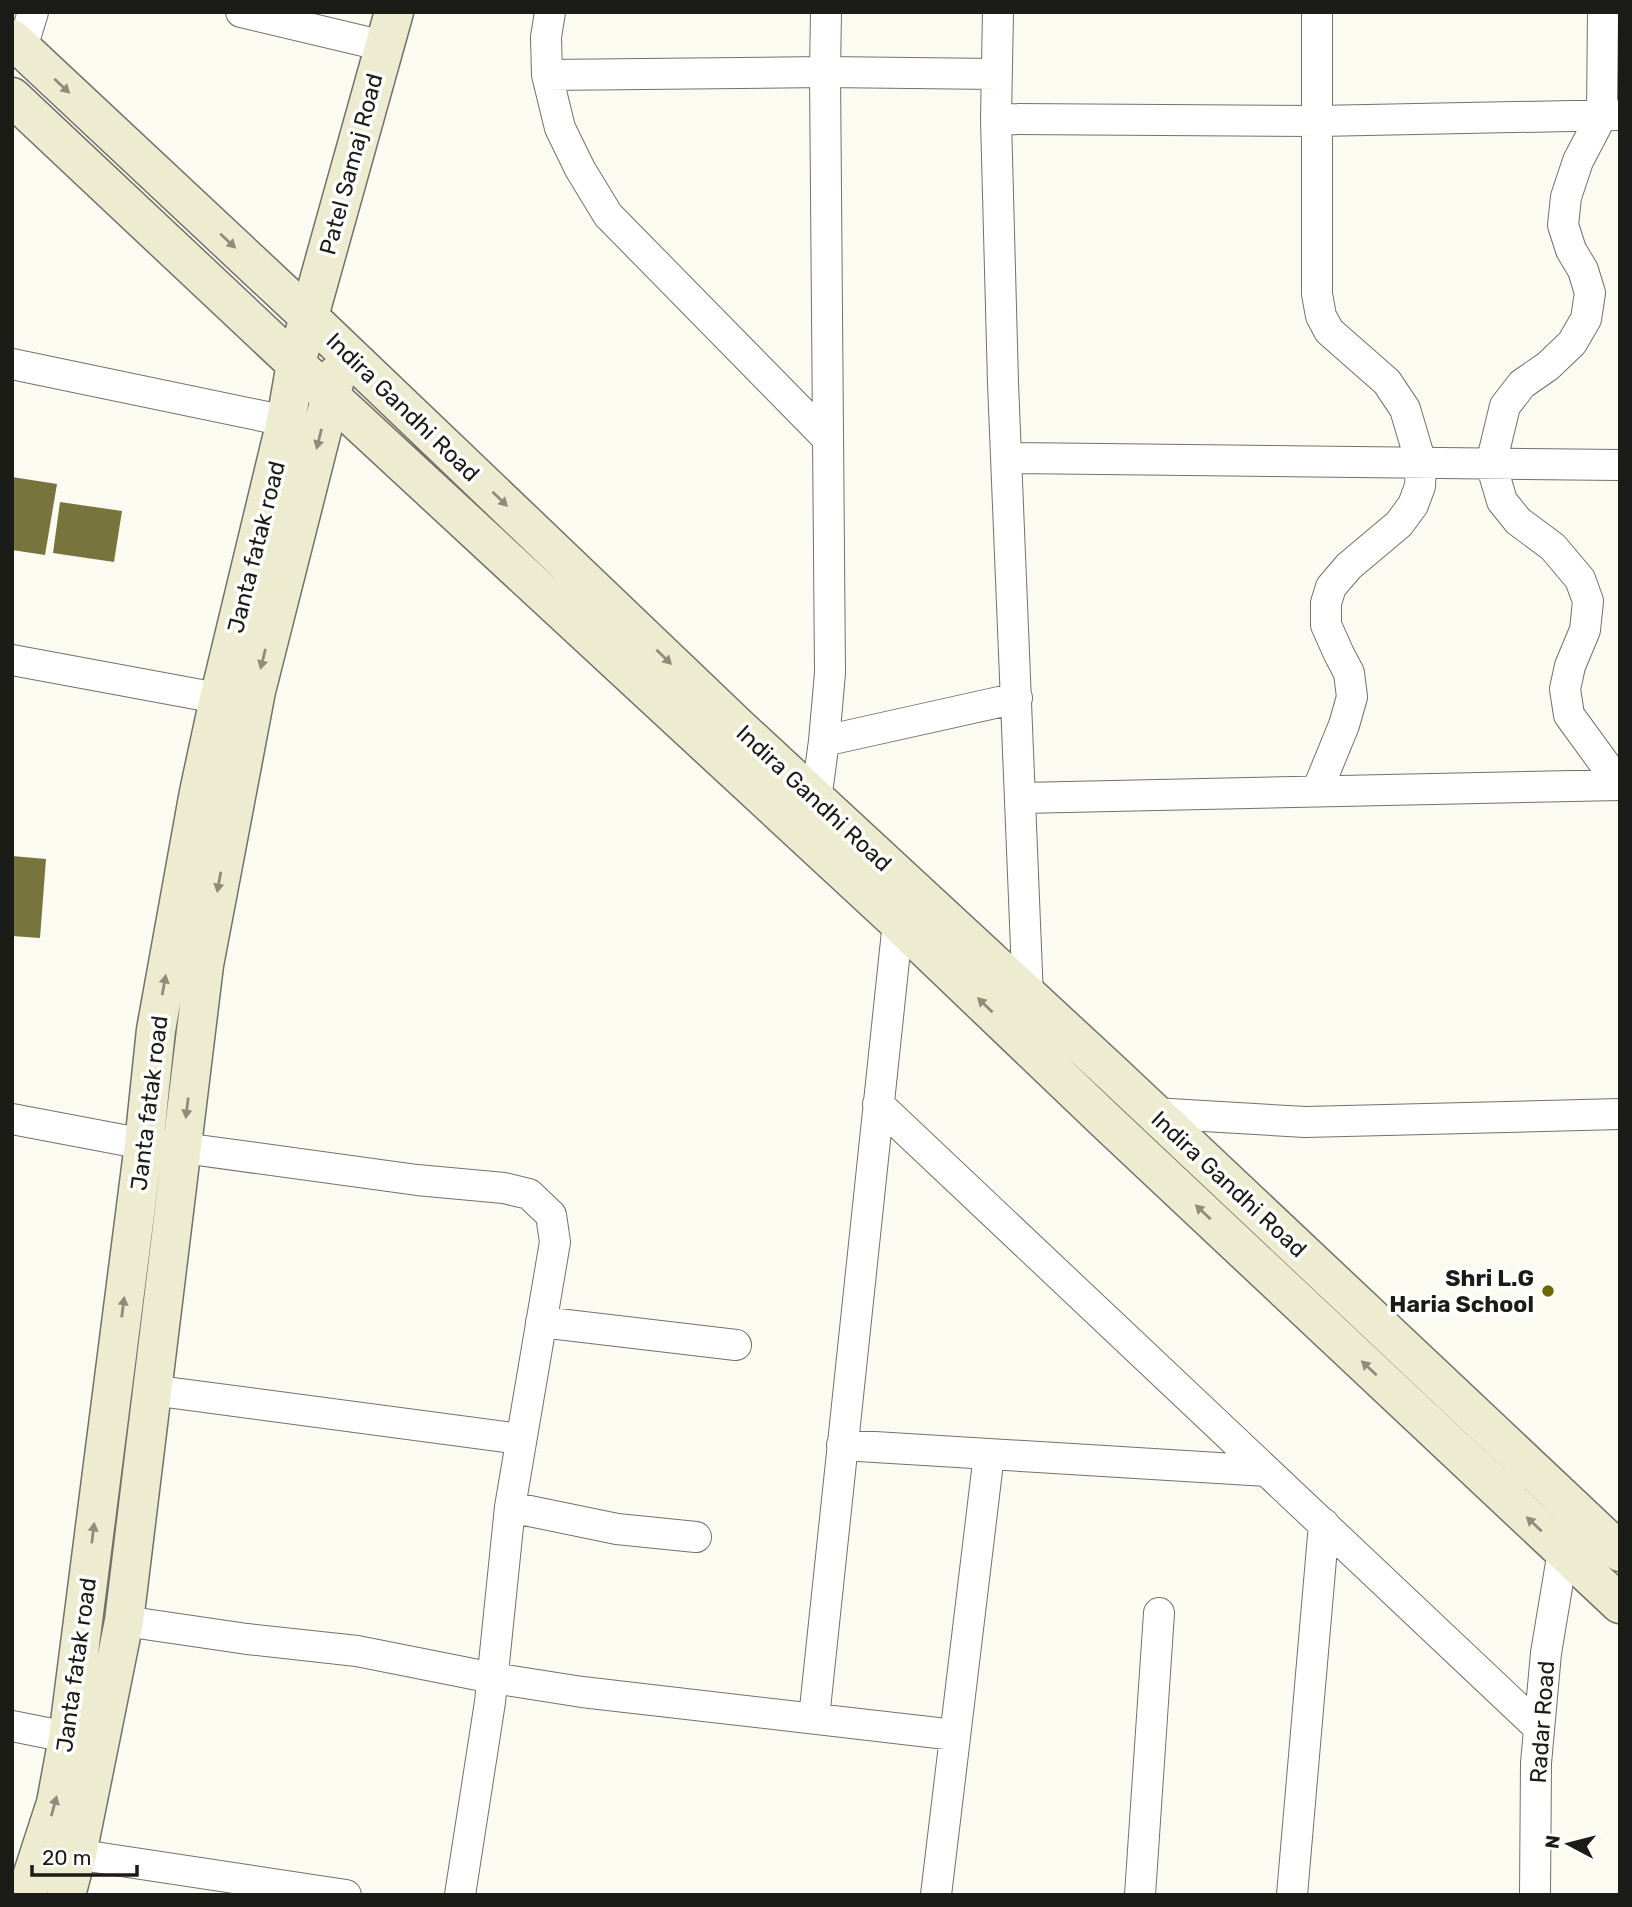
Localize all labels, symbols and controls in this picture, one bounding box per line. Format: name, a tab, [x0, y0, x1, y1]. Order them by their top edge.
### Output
street label: Patel Samaj Road	[313, 70, 389, 258]
one-way arrow	[53, 78, 71, 94]
one-way arrow	[219, 233, 236, 249]
street label: Indira Gandhi Road	[321, 327, 485, 487]
one-way arrow	[313, 428, 324, 450]
street label: Janta fatak road	[221, 458, 291, 636]
one-way arrow	[491, 491, 508, 507]
one-way arrow	[257, 648, 268, 670]
one-way arrow	[655, 648, 672, 664]
street label: Indira Gandhi Road	[731, 719, 897, 877]
one-way arrow	[213, 871, 224, 893]
one-way arrow	[159, 974, 170, 996]
one-way arrow	[977, 997, 994, 1013]
street label: Janta fatak road	[124, 1014, 174, 1192]
one-way arrow	[182, 1097, 193, 1119]
street label: Indira Gandhi Road	[1146, 1105, 1312, 1263]
one-way arrow	[1195, 1205, 1212, 1221]
place label: Shri L.G Haria School	[1389, 1264, 1534, 1318]
marker: Shri L.G Haria School	[1540, 1283, 1556, 1299]
one-way arrow	[117, 1296, 128, 1318]
one-way arrow	[1360, 1360, 1378, 1376]
one-way arrow	[1526, 1516, 1543, 1532]
one-way arrow	[88, 1522, 99, 1544]
street label: Janta fatak road	[50, 1576, 102, 1754]
street label: Radar Road	[1524, 1660, 1560, 1784]
one-way arrow	[49, 1795, 60, 1817]
north arrow	[1534, 1809, 1604, 1879]
scale bar	[32, 1834, 136, 1878]
text: N	[1540, 1834, 1565, 1850]
text: 20 m	[42, 1845, 91, 1870]

